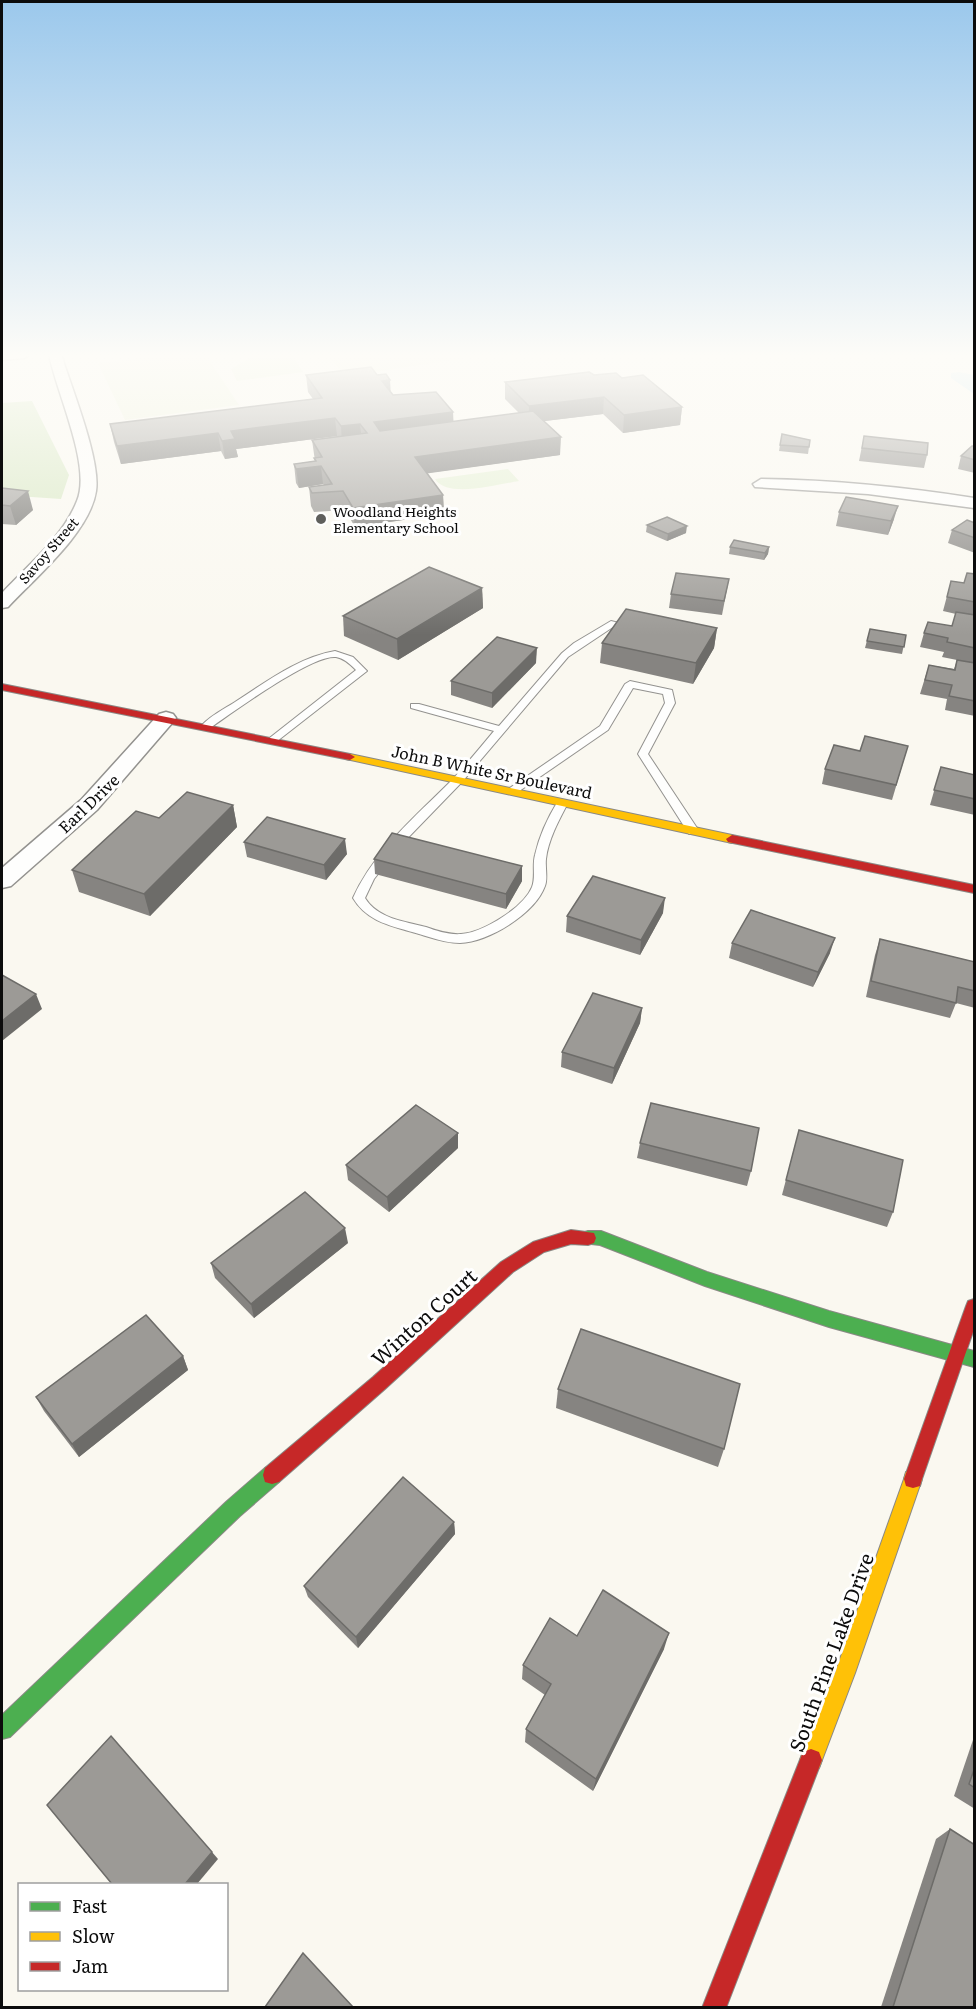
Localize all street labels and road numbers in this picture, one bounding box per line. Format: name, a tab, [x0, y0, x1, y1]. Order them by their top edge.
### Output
street label: Savoy Street	[14, 512, 83, 588]
street label: John B White Sr Boulevard	[389, 738, 595, 804]
street label: Earl Drive	[52, 768, 124, 838]
street label: Winton Court	[363, 1260, 483, 1372]
street label: South Pine Lake Drive	[780, 1548, 880, 1756]

